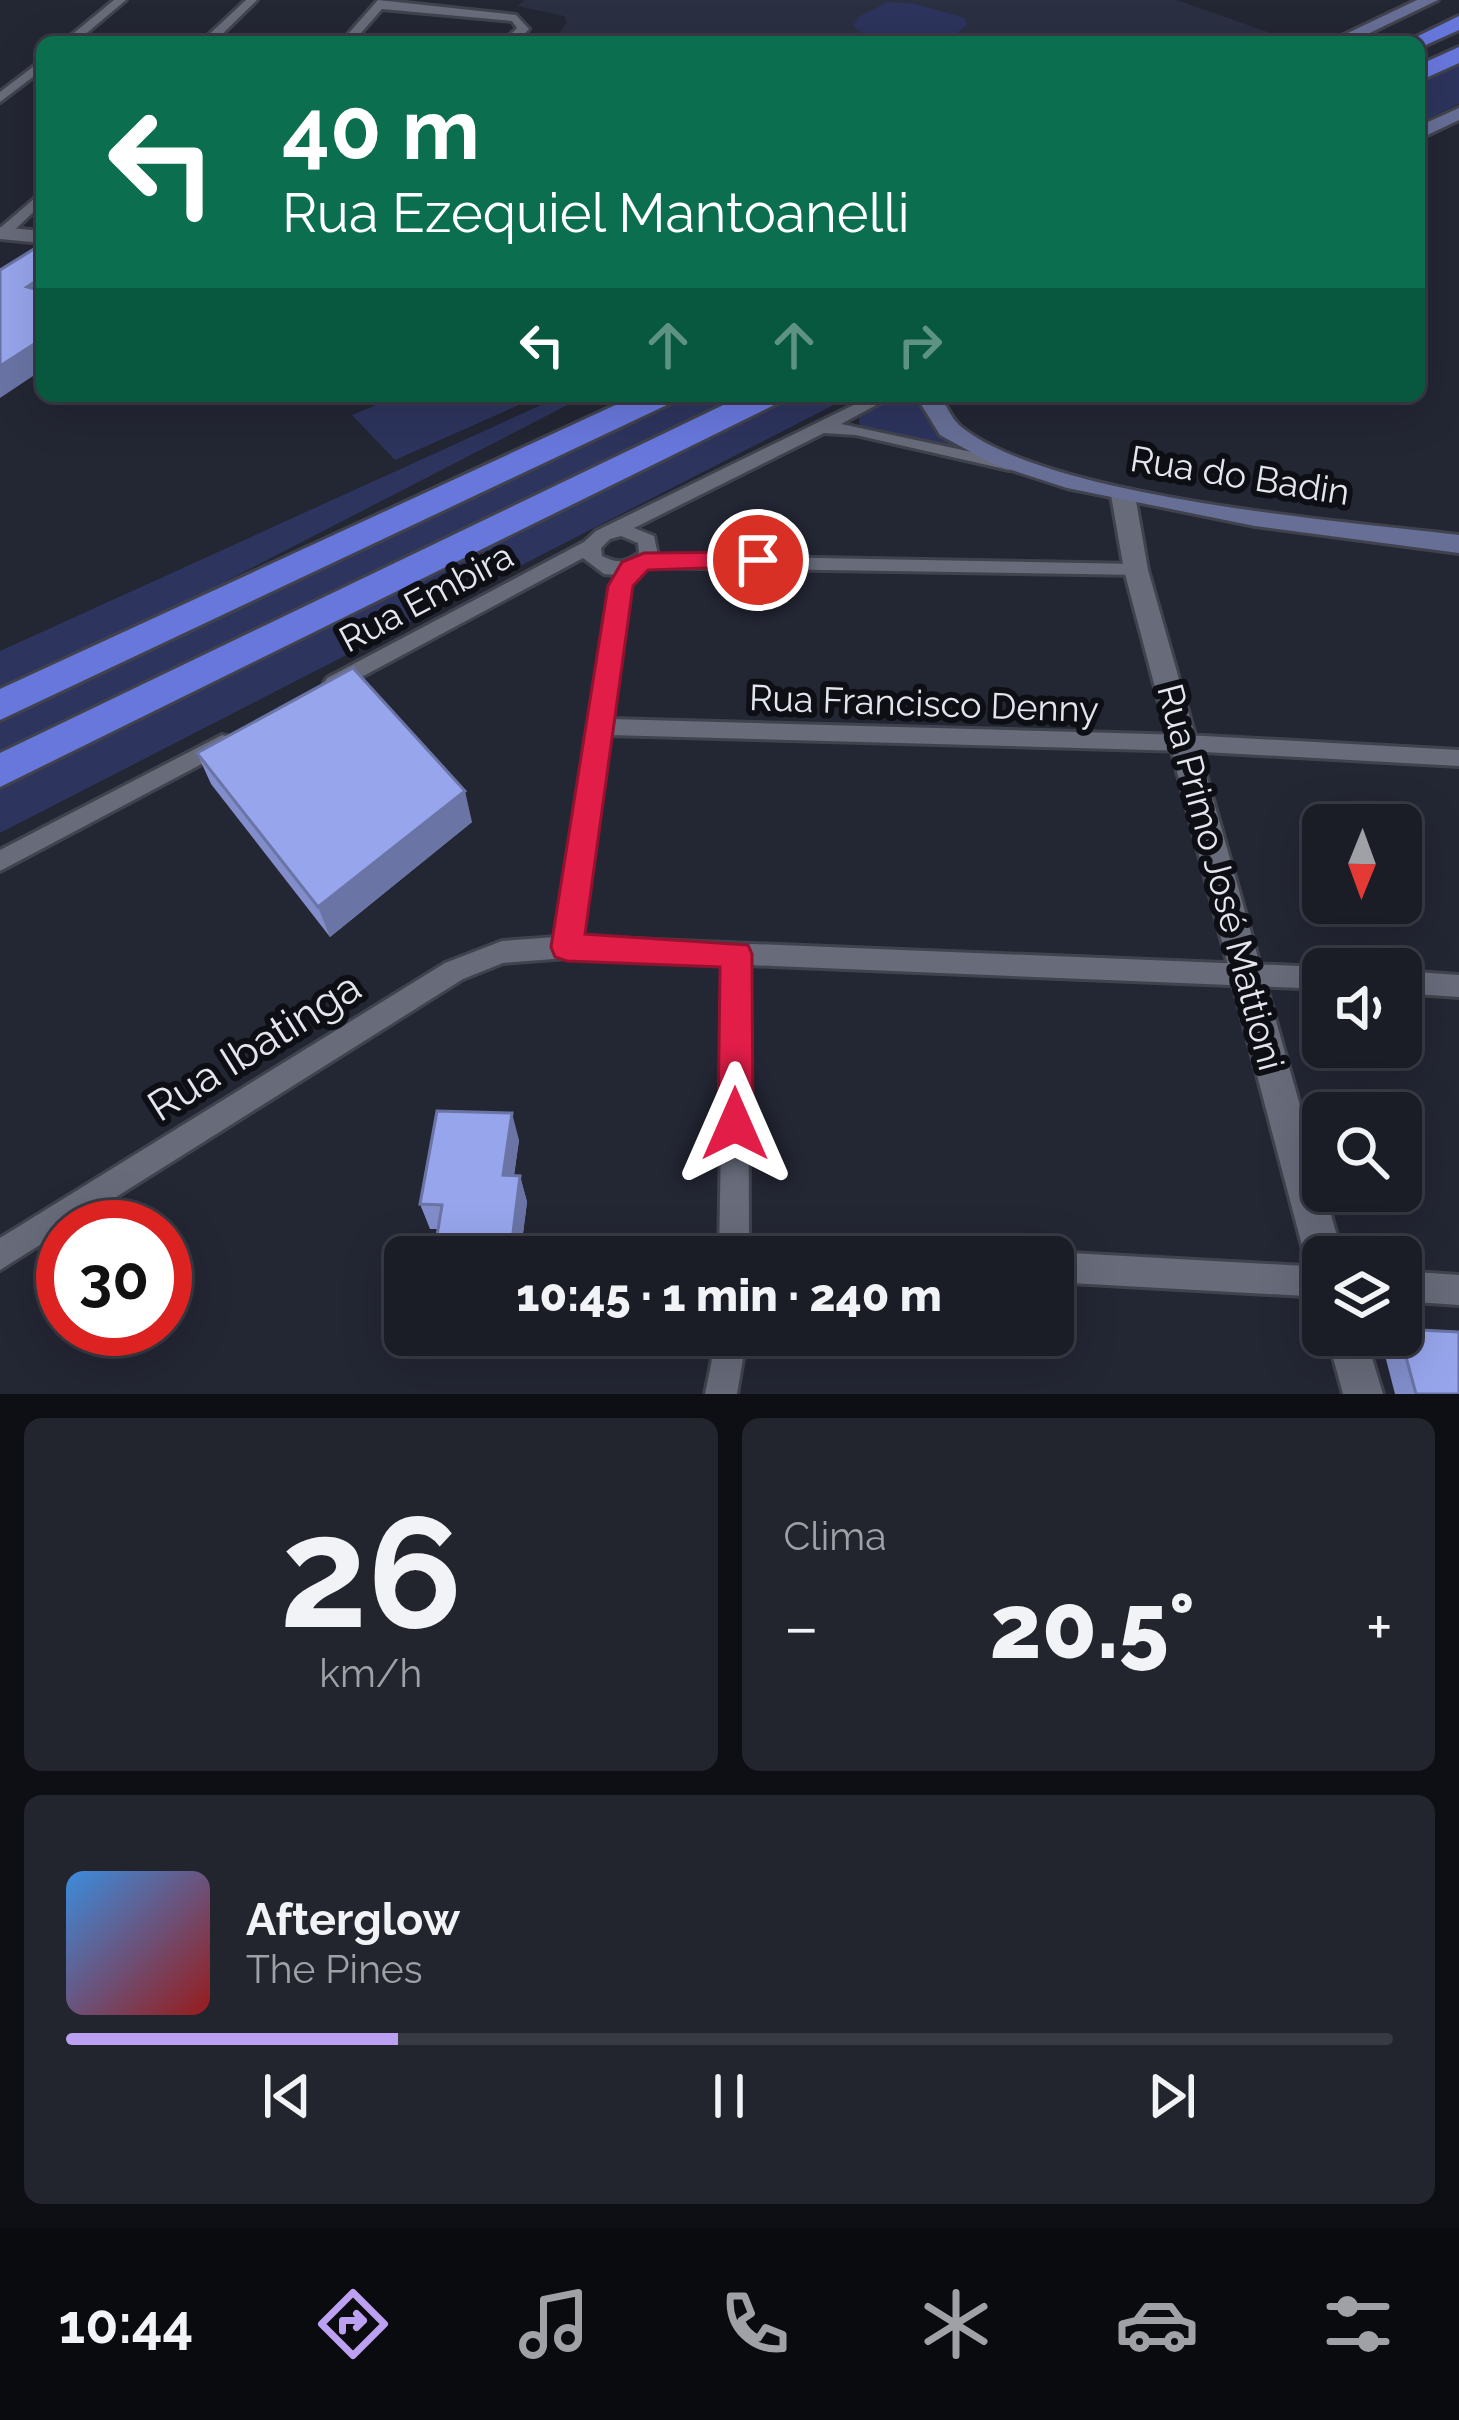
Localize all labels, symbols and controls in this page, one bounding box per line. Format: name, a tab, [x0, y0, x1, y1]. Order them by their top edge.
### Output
text: 40 m	[282, 80, 480, 179]
icon: left	[84, 84, 240, 240]
text: Rua Ezequiel Mantoanelli	[282, 181, 910, 245]
icon: left	[509, 312, 575, 378]
icon: ahead	[635, 312, 701, 378]
icon: ahead	[761, 312, 827, 378]
icon: right	[887, 312, 953, 378]
street label: Rua do Badin	[1127, 437, 1353, 513]
pin	[707, 509, 809, 611]
icon: arrive	[725, 527, 791, 593]
street label: Rua Embira	[332, 534, 520, 660]
street label: Rua Francisco Denny	[749, 676, 1099, 730]
street label: Rua Primo José Mattioni	[1149, 679, 1293, 1075]
north arrow	[1302, 804, 1422, 924]
map controls	[1302, 804, 1422, 1356]
button: sound	[1302, 948, 1422, 1068]
street label: Rua Ibatinga	[139, 962, 370, 1131]
position arrow	[672, 1061, 798, 1187]
button: search	[1302, 1092, 1422, 1212]
speed limit sign: 30	[36, 1200, 192, 1356]
button: layers	[1302, 1236, 1422, 1356]
text: 10:45 · 1 min · 240 m	[516, 1269, 942, 1322]
text: 26	[279, 1480, 462, 1664]
text: Clima	[784, 1513, 886, 1559]
text: 20.5°	[990, 1573, 1195, 1679]
text: −	[784, 1588, 819, 1665]
text: +	[1366, 1588, 1393, 1665]
text: km/h	[319, 1650, 422, 1696]
text: Afterglow	[246, 1893, 460, 1946]
text: The Pines	[246, 1946, 423, 1992]
icon: previous	[254, 2063, 320, 2129]
icon: pause	[696, 2063, 762, 2129]
icon: next	[1139, 2063, 1205, 2129]
icon: directions	[311, 2282, 395, 2366]
icon: music	[512, 2282, 596, 2366]
icon: phone	[713, 2282, 797, 2366]
icon: climate	[914, 2282, 998, 2366]
icon: car	[1115, 2282, 1199, 2366]
icon: filters	[1316, 2282, 1400, 2366]
text: 10:44	[59, 2292, 193, 2356]

